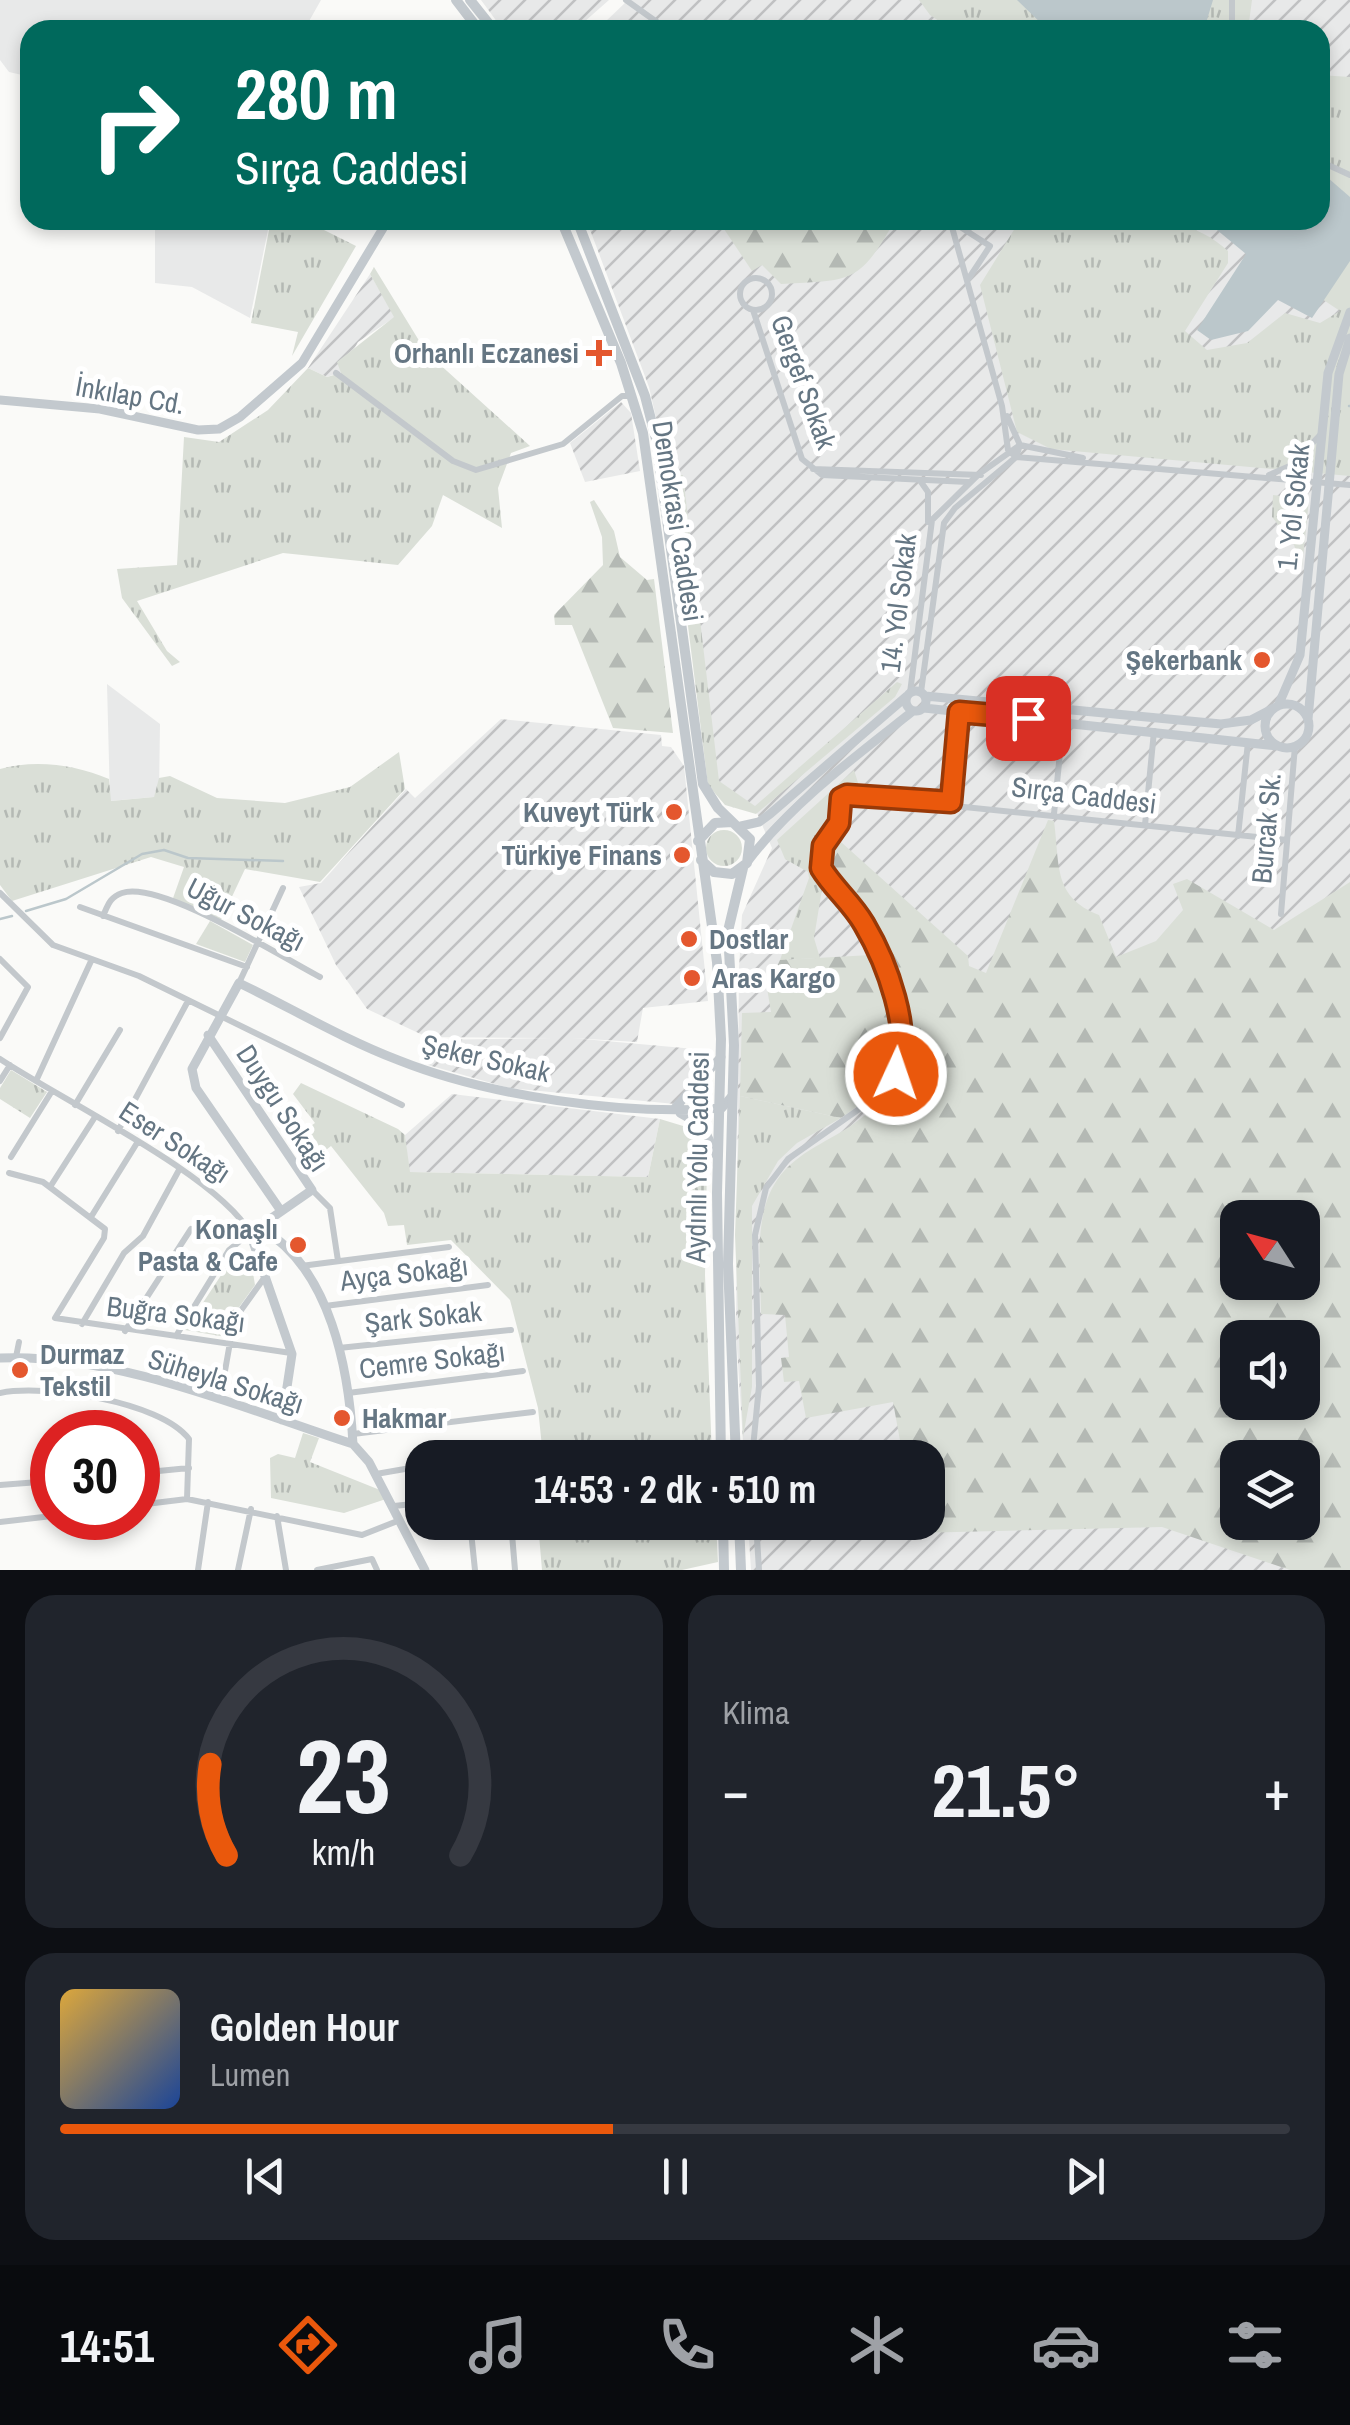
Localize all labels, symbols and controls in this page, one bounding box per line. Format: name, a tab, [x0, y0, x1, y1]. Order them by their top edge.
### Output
text: 280 m	[235, 47, 398, 141]
icon: right	[70, 60, 200, 190]
text: Sırça Caddesi	[235, 137, 469, 198]
street label: Gergef Sokak	[762, 310, 846, 455]
place label: Orhanlı Eczanesi	[394, 334, 579, 372]
marker: Orhanlı Eczanesi	[588, 342, 610, 364]
street label: İnkılap Cd.	[73, 367, 187, 423]
street label: Demokrasi Caddesi	[643, 418, 713, 624]
street label: 1. Yol Sokak	[1267, 441, 1319, 572]
street label: 14. Yol Sokak	[871, 531, 925, 675]
place label: Şekerbank	[1126, 641, 1242, 679]
marker: Şekerbank	[1251, 649, 1273, 671]
pin	[986, 676, 1071, 761]
icon: arrive	[1001, 691, 1056, 746]
street label: Sırça Caddesi	[1009, 767, 1159, 823]
street label: Burcak Sk.	[1242, 771, 1290, 885]
place label: Kuveyt Türk	[523, 793, 654, 831]
marker: Kuveyt Türk	[663, 801, 685, 823]
place label: Türkiye Finans	[502, 836, 662, 874]
marker: Türkiye Finans	[671, 844, 693, 866]
street label: Uğur Sokağı	[181, 868, 311, 960]
place label: Dostlar	[709, 920, 788, 958]
marker: Dostlar	[678, 928, 700, 950]
place label: Aras Kargo	[712, 959, 836, 997]
marker: Aras Kargo	[681, 967, 703, 989]
position arrow	[844, 1022, 948, 1126]
street label: Şeker Sokak	[418, 1025, 554, 1091]
street label: Duygu Sokağı	[228, 1037, 338, 1179]
street label: Aydınlı Yolu Caddesi	[676, 1051, 718, 1264]
street label: Eser Sokağı	[112, 1092, 238, 1192]
north arrow	[1220, 1200, 1320, 1300]
map controls	[1220, 1200, 1320, 1540]
place label: Konaşlı Pasta & Cafe	[138, 1210, 278, 1280]
marker: Konaşlı Pasta & Cafe	[287, 1234, 309, 1256]
street label: Ayça Sokağı	[337, 1246, 470, 1300]
street label: Buğra Sokağı	[105, 1287, 247, 1341]
street label: Şark Sokak	[363, 1292, 484, 1342]
button: sound	[1220, 1320, 1320, 1420]
street label: Cemre Sokağı	[357, 1332, 507, 1388]
place label: Durmaz Tekstil	[40, 1335, 124, 1405]
street label: Süheyla Sokağı	[144, 1339, 308, 1423]
marker: Durmaz Tekstil	[9, 1359, 31, 1381]
place label: Hakmar	[362, 1399, 446, 1437]
marker: Hakmar	[331, 1407, 353, 1429]
speed limit sign: 30	[30, 1410, 160, 1540]
button: layers	[1220, 1440, 1320, 1540]
text: 14:53 · 2 dk · 510 m	[534, 1464, 816, 1515]
text: Klima	[723, 1691, 790, 1734]
text: 23	[296, 1705, 391, 1845]
text: 21.5°	[931, 1739, 1081, 1840]
text: −	[723, 1753, 749, 1827]
text: +	[1264, 1753, 1290, 1827]
text: km/h	[312, 1828, 376, 1876]
text: Golden Hour	[210, 2002, 399, 2053]
text: Lumen	[210, 2053, 290, 2096]
icon: previous	[238, 2149, 293, 2204]
icon: pause	[648, 2149, 703, 2204]
icon: next	[1058, 2149, 1113, 2204]
icon: directions	[273, 2310, 343, 2380]
icon: music	[463, 2310, 533, 2380]
icon: phone	[652, 2310, 722, 2380]
icon: climate	[842, 2310, 912, 2380]
icon: car	[1031, 2310, 1101, 2380]
icon: filters	[1220, 2310, 1290, 2380]
text: 14:51	[60, 2315, 154, 2376]

